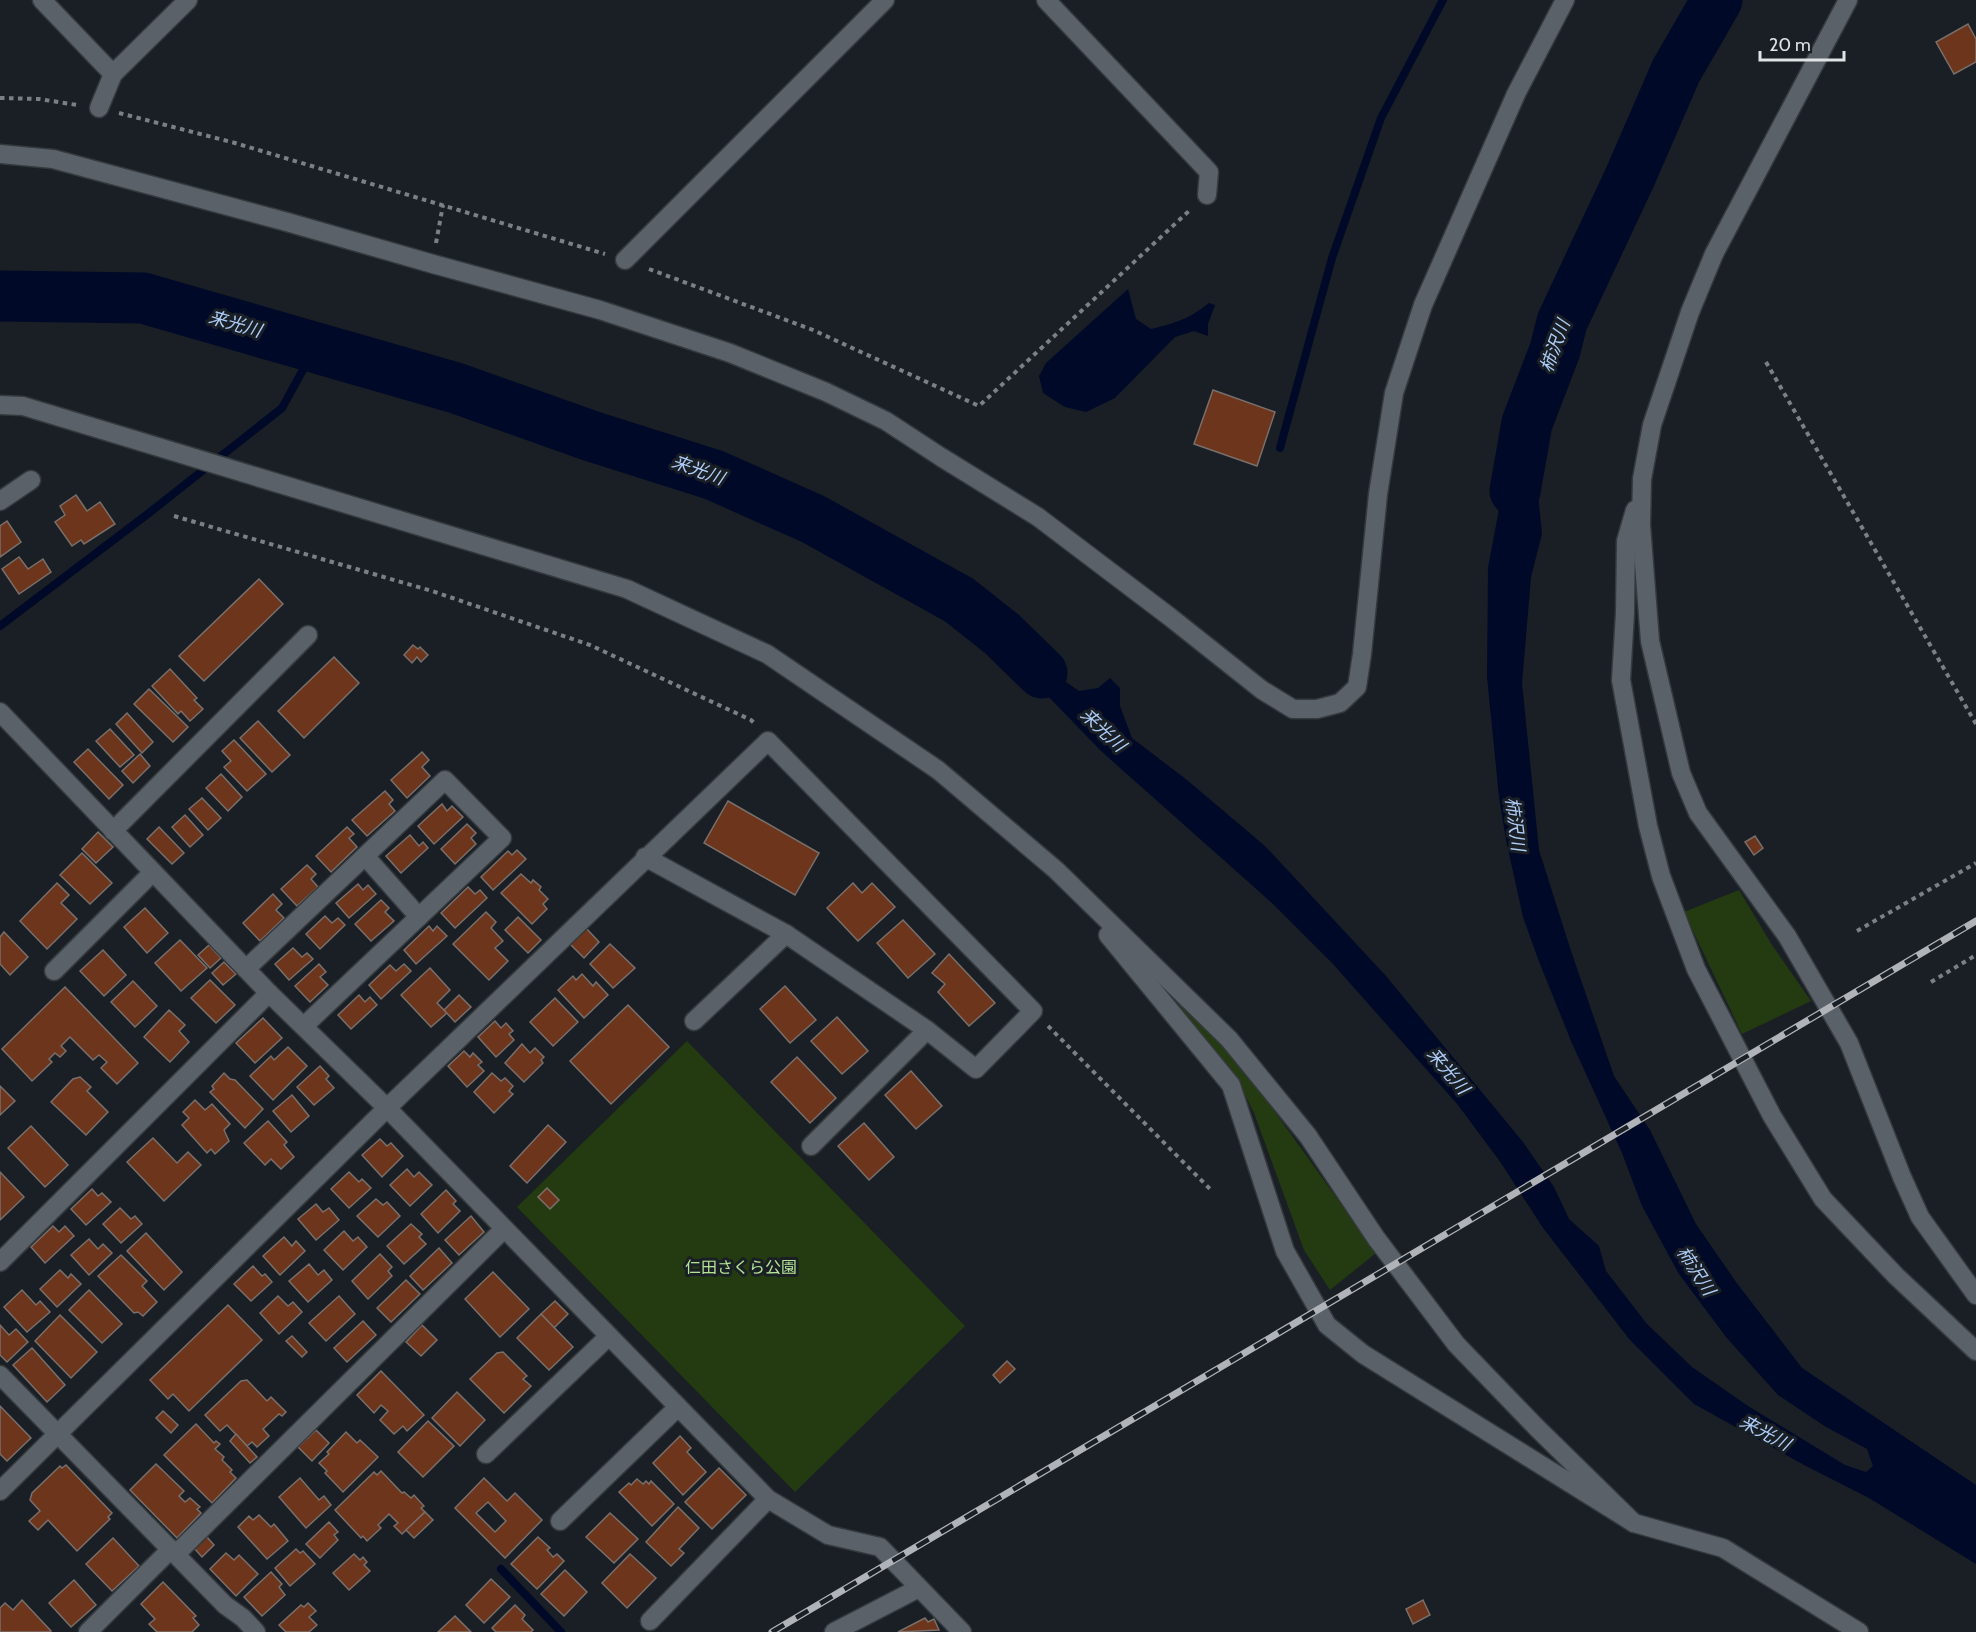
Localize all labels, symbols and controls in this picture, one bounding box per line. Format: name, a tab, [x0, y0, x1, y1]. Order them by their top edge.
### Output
scale bar	[1760, 24, 1844, 62]
text: 20 m	[1769, 34, 1811, 56]
water label: 来光川	[206, 306, 266, 343]
water label: 柿沢川	[1535, 315, 1575, 375]
water label: 来光川	[669, 450, 729, 490]
water label: 来光川	[1076, 704, 1132, 758]
water label: 柿沢川	[1501, 796, 1529, 854]
water label: 来光川	[1422, 1043, 1475, 1100]
water label: 柿沢川	[1672, 1242, 1721, 1301]
park label: 仁田さくら公園	[685, 1258, 797, 1277]
water label: 来光川	[1736, 1411, 1796, 1456]

